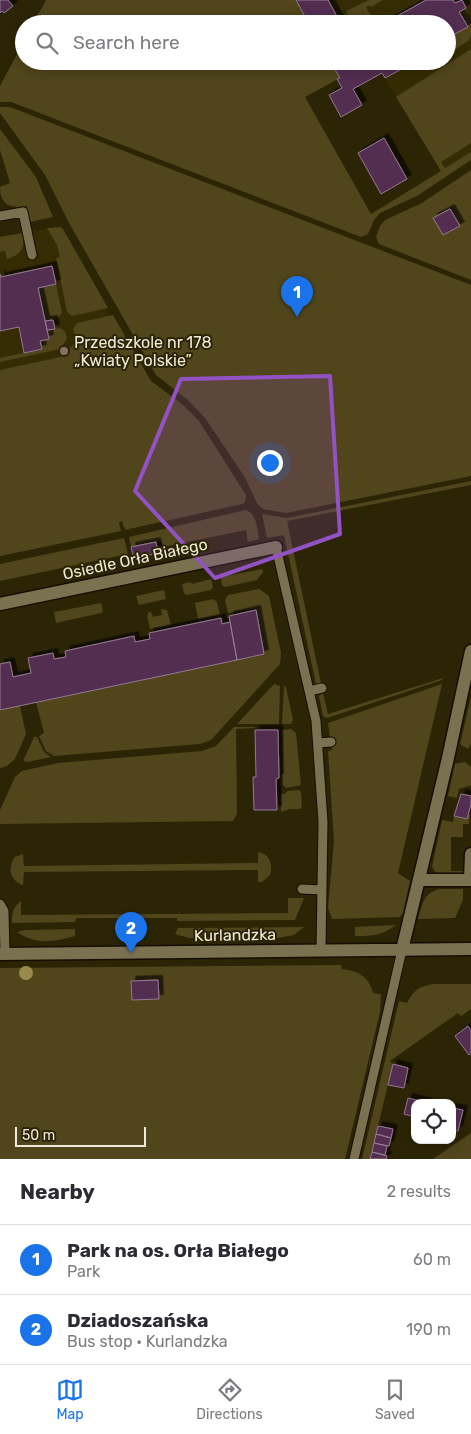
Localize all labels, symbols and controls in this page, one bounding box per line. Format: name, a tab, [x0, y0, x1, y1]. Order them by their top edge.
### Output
search box	[15, 15, 456, 70]
icon: search	[33, 29, 61, 57]
text: Search here	[73, 31, 180, 54]
pin: 1	[281, 276, 313, 317]
place label: Przedszkole nr 178 „Kwiaty Polskie”	[74, 333, 212, 370]
marker: Przedszkole nr 178 „Kwiaty Polskie”	[58, 345, 70, 357]
your location	[257, 450, 283, 476]
street label: Osiedle Orła Białego	[61, 534, 209, 584]
pin: 2	[115, 912, 147, 953]
street label: Kurlandzka	[194, 925, 276, 945]
map controls	[411, 1099, 456, 1144]
button: locate	[411, 1099, 456, 1144]
scale bar	[15, 1124, 146, 1147]
text: 50 m	[22, 1127, 55, 1144]
text: Nearby	[20, 1179, 95, 1204]
text: 2 results	[387, 1182, 451, 1201]
text: Park na os. Orła Białego	[67, 1239, 289, 1262]
text: 1	[32, 1250, 40, 1269]
text: 60 m	[413, 1250, 451, 1269]
text: Park	[67, 1262, 100, 1281]
text: Dziadoszańska	[67, 1309, 208, 1332]
text: 2	[31, 1320, 41, 1339]
text: 190 m	[406, 1320, 451, 1339]
text: Bus stop · Kurlandzka	[67, 1332, 228, 1351]
tab: Map	[56, 1376, 84, 1423]
tab: Directions	[196, 1376, 263, 1423]
tab: Saved	[375, 1376, 415, 1423]

